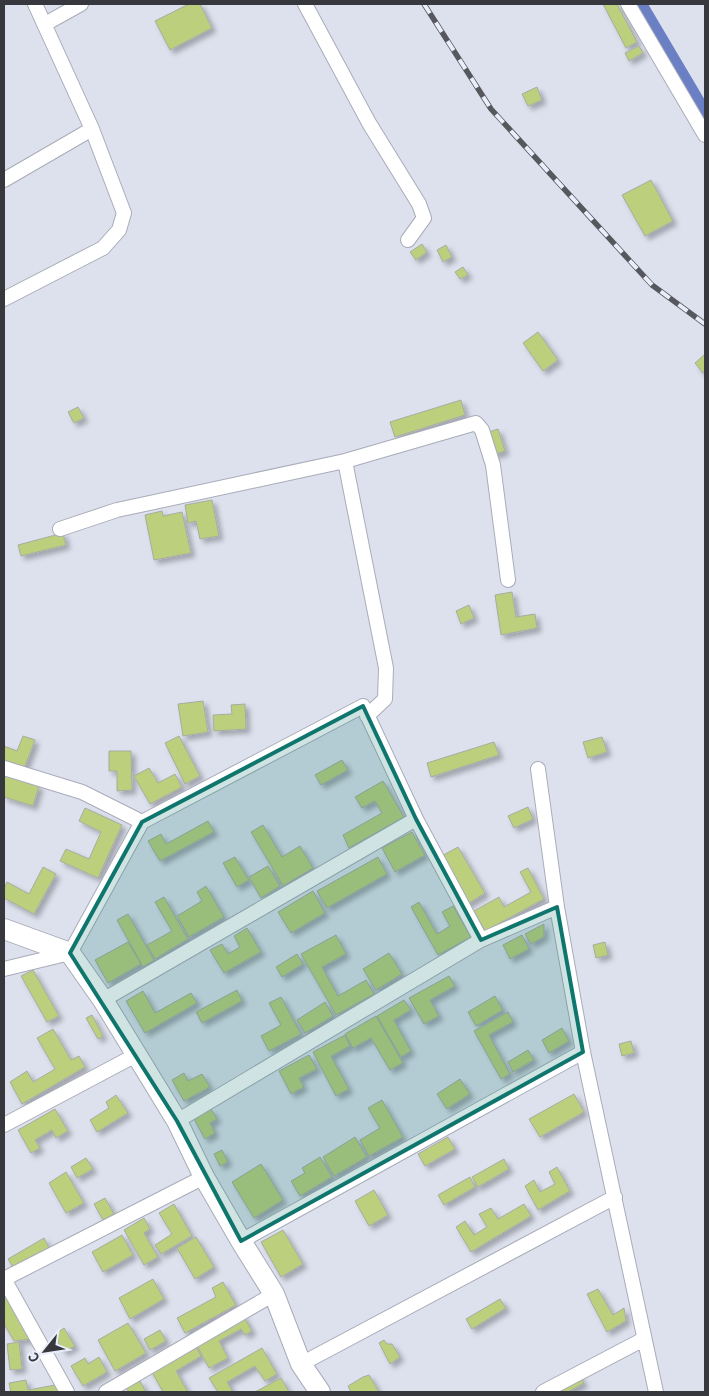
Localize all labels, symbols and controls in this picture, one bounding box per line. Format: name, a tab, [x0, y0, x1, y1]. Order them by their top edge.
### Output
north arrow	[20, 1326, 70, 1376]
text: С	[25, 1349, 45, 1365]

